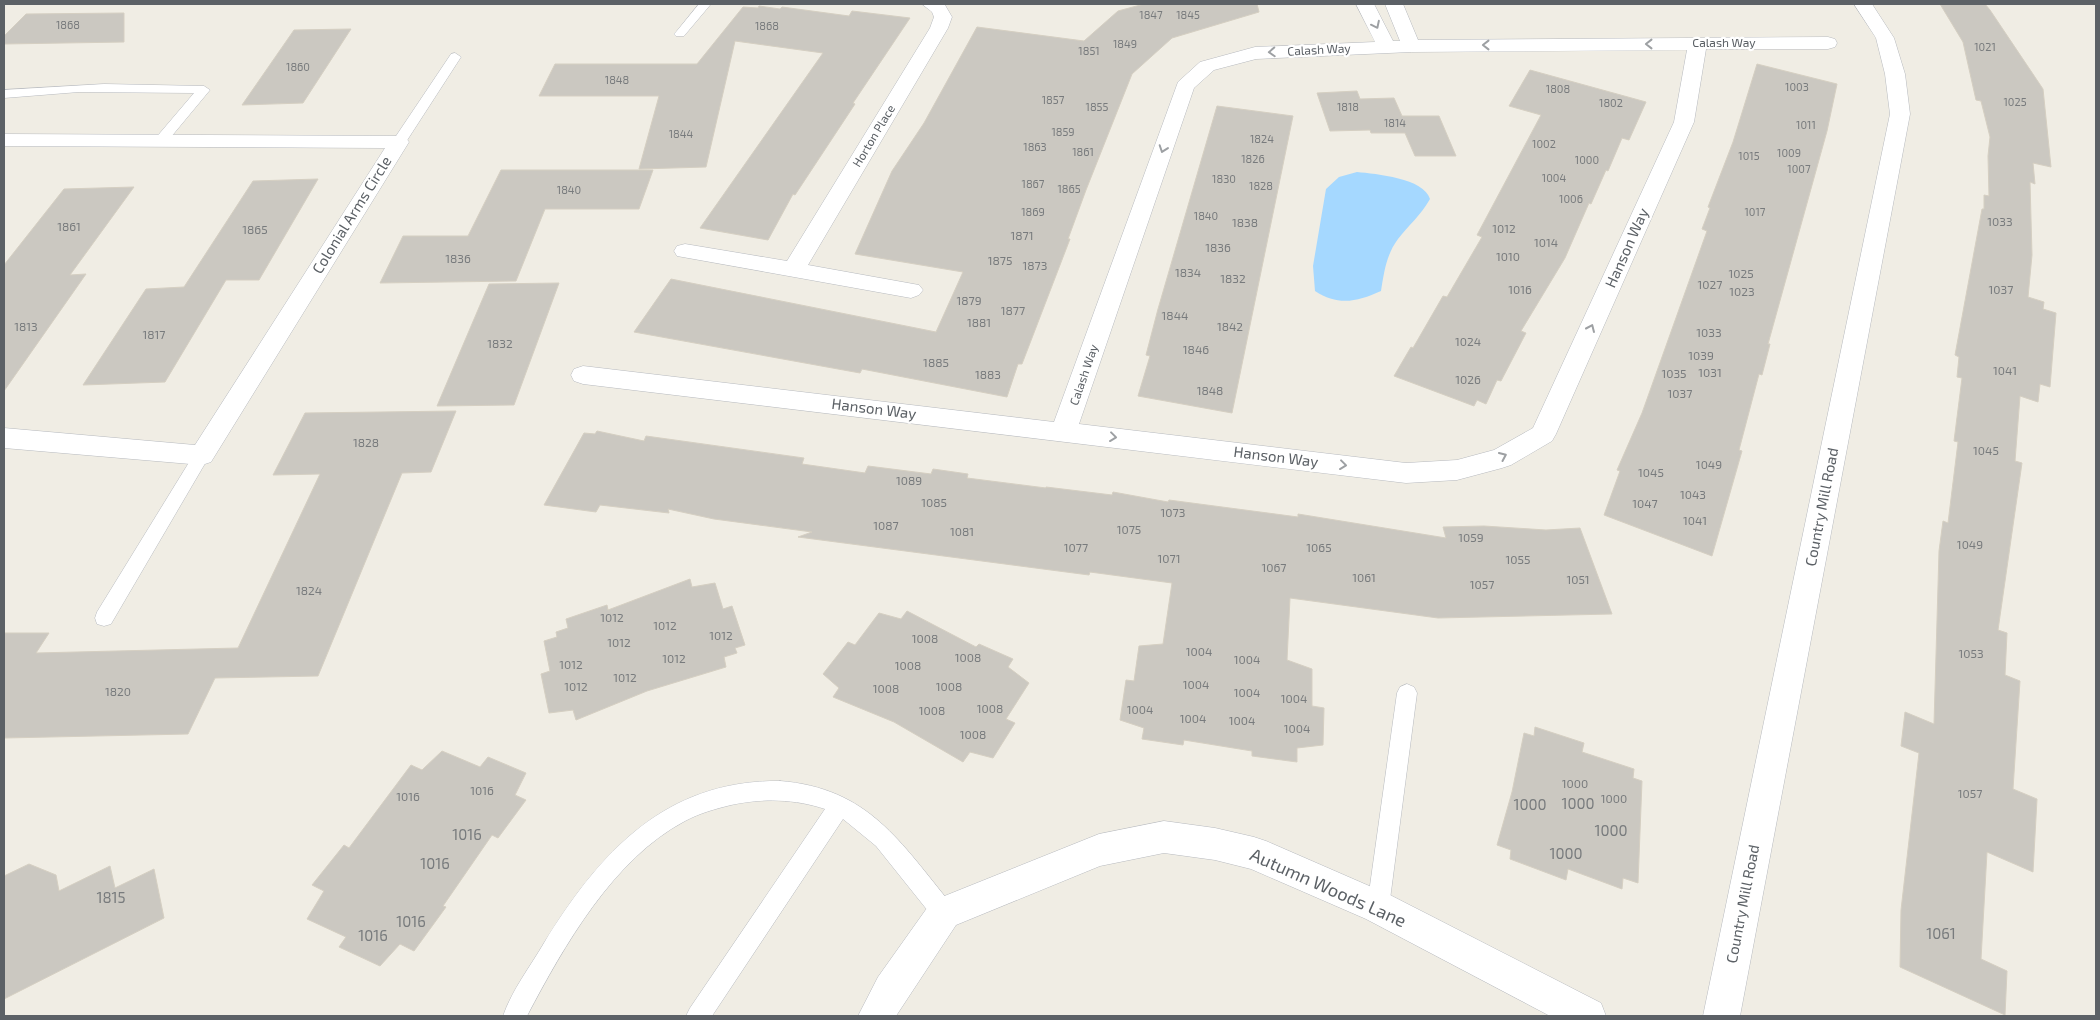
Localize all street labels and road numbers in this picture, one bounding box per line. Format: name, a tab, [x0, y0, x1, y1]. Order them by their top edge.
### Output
street label: Calash Way	[1692, 35, 1756, 49]
street label: Calash Way	[1287, 40, 1352, 58]
street label: Horton Place	[849, 102, 897, 169]
street label: Colonial Arms Circle	[308, 152, 395, 277]
street label: Hanson Way	[1601, 205, 1652, 290]
street label: Calash Way	[1066, 342, 1100, 407]
street label: Hanson Way	[831, 394, 918, 422]
street label: Hanson Way	[1233, 442, 1320, 470]
street label: Country Mill Road	[1801, 446, 1841, 568]
street label: Autumn Woods Lane	[1247, 843, 1410, 931]
street label: Country Mill Road	[1722, 843, 1762, 965]

